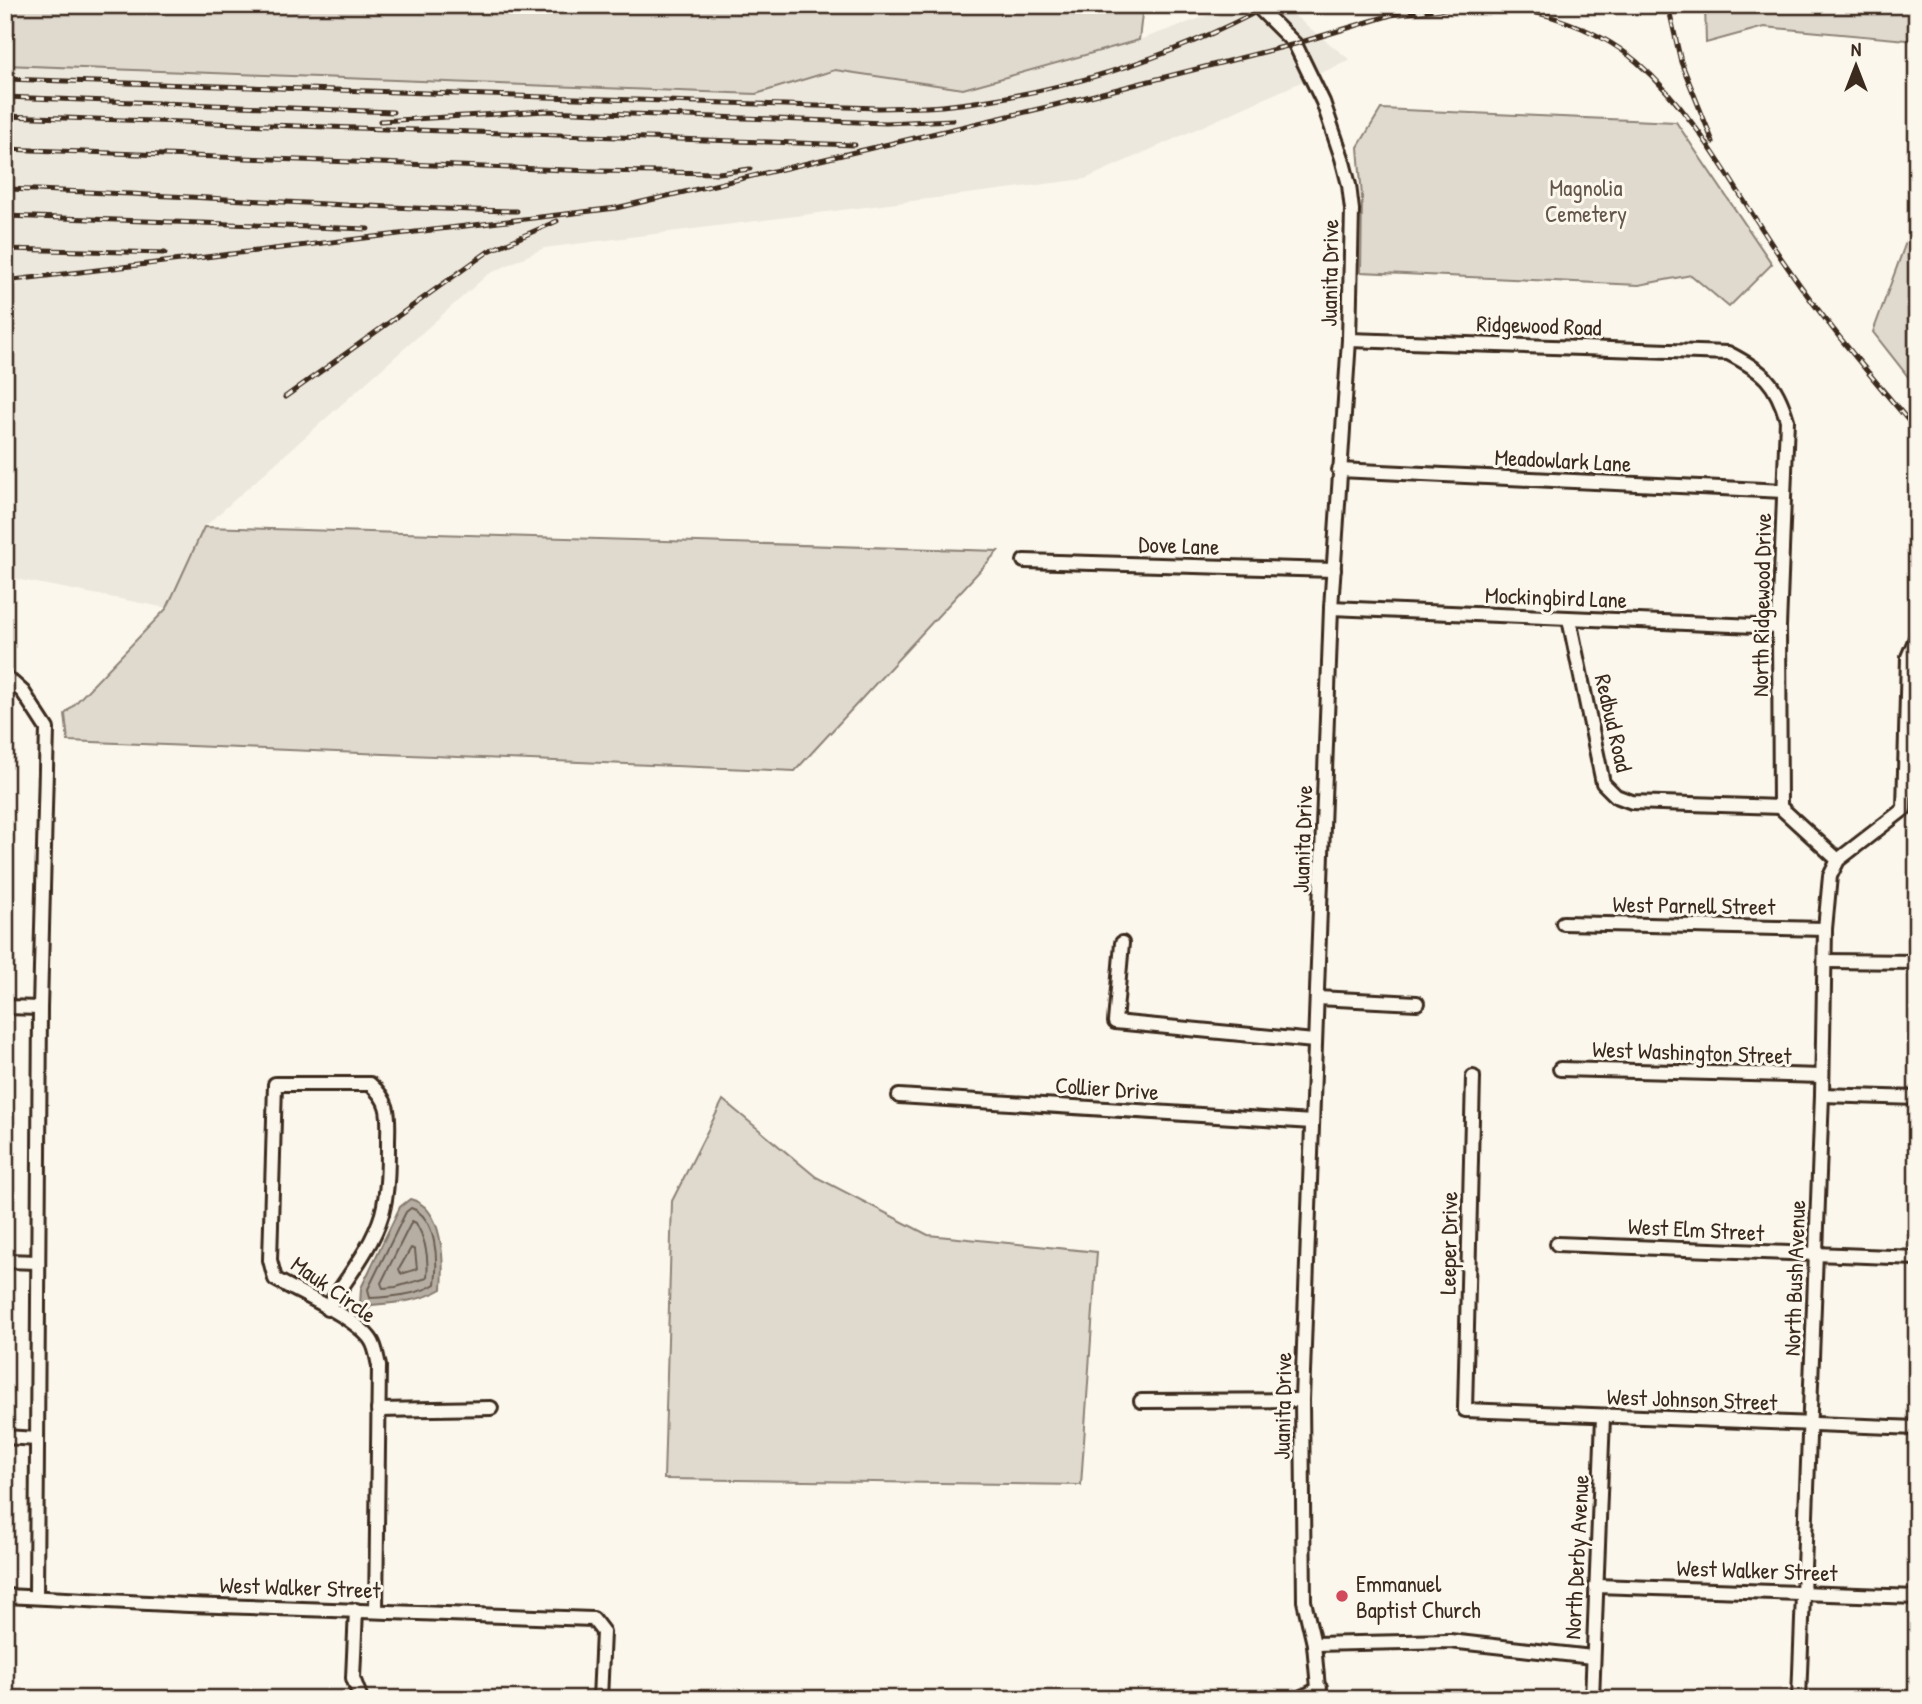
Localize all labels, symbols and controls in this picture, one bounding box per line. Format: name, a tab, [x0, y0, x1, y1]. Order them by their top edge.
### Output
north arrow	[1820, 32, 1890, 102]
text: N	[1851, 36, 1861, 62]
park label: Magnolia Cemetery	[1545, 172, 1627, 229]
street label: Juanita Drive	[1313, 219, 1345, 327]
street label: Ridgewood Road	[1476, 307, 1602, 343]
street label: Meadowlark Lane	[1494, 441, 1632, 479]
street label: North Ridgewood Drive	[1744, 513, 1778, 697]
street label: Dove Lane	[1138, 528, 1220, 562]
street label: Mockingbird Lane	[1484, 579, 1628, 615]
street label: Redbud Road	[1588, 671, 1640, 775]
street label: Juanita Drive	[1285, 785, 1319, 893]
street label: West Parnell Street	[1612, 888, 1777, 922]
street label: West Washington Street	[1592, 1033, 1793, 1071]
street label: Collier Drive	[1054, 1069, 1160, 1107]
street label: Leeper Drive	[1432, 1191, 1464, 1295]
street label: North Bush Avenue	[1776, 1199, 1812, 1357]
street label: West Elm Street	[1627, 1210, 1766, 1248]
street label: Mauk Circle	[285, 1248, 383, 1330]
street label: Juanita Drive	[1266, 1352, 1298, 1460]
street label: West Johnson Street	[1606, 1381, 1779, 1418]
street label: North Derby Avenue	[1556, 1474, 1596, 1640]
street label: West Walker Street	[1676, 1552, 1839, 1588]
place label: Emmanuel Baptist Church	[1356, 1568, 1481, 1625]
street label: West Walker Street	[219, 1569, 382, 1605]
marker: Emmanuel Baptist Church	[1334, 1588, 1350, 1604]

